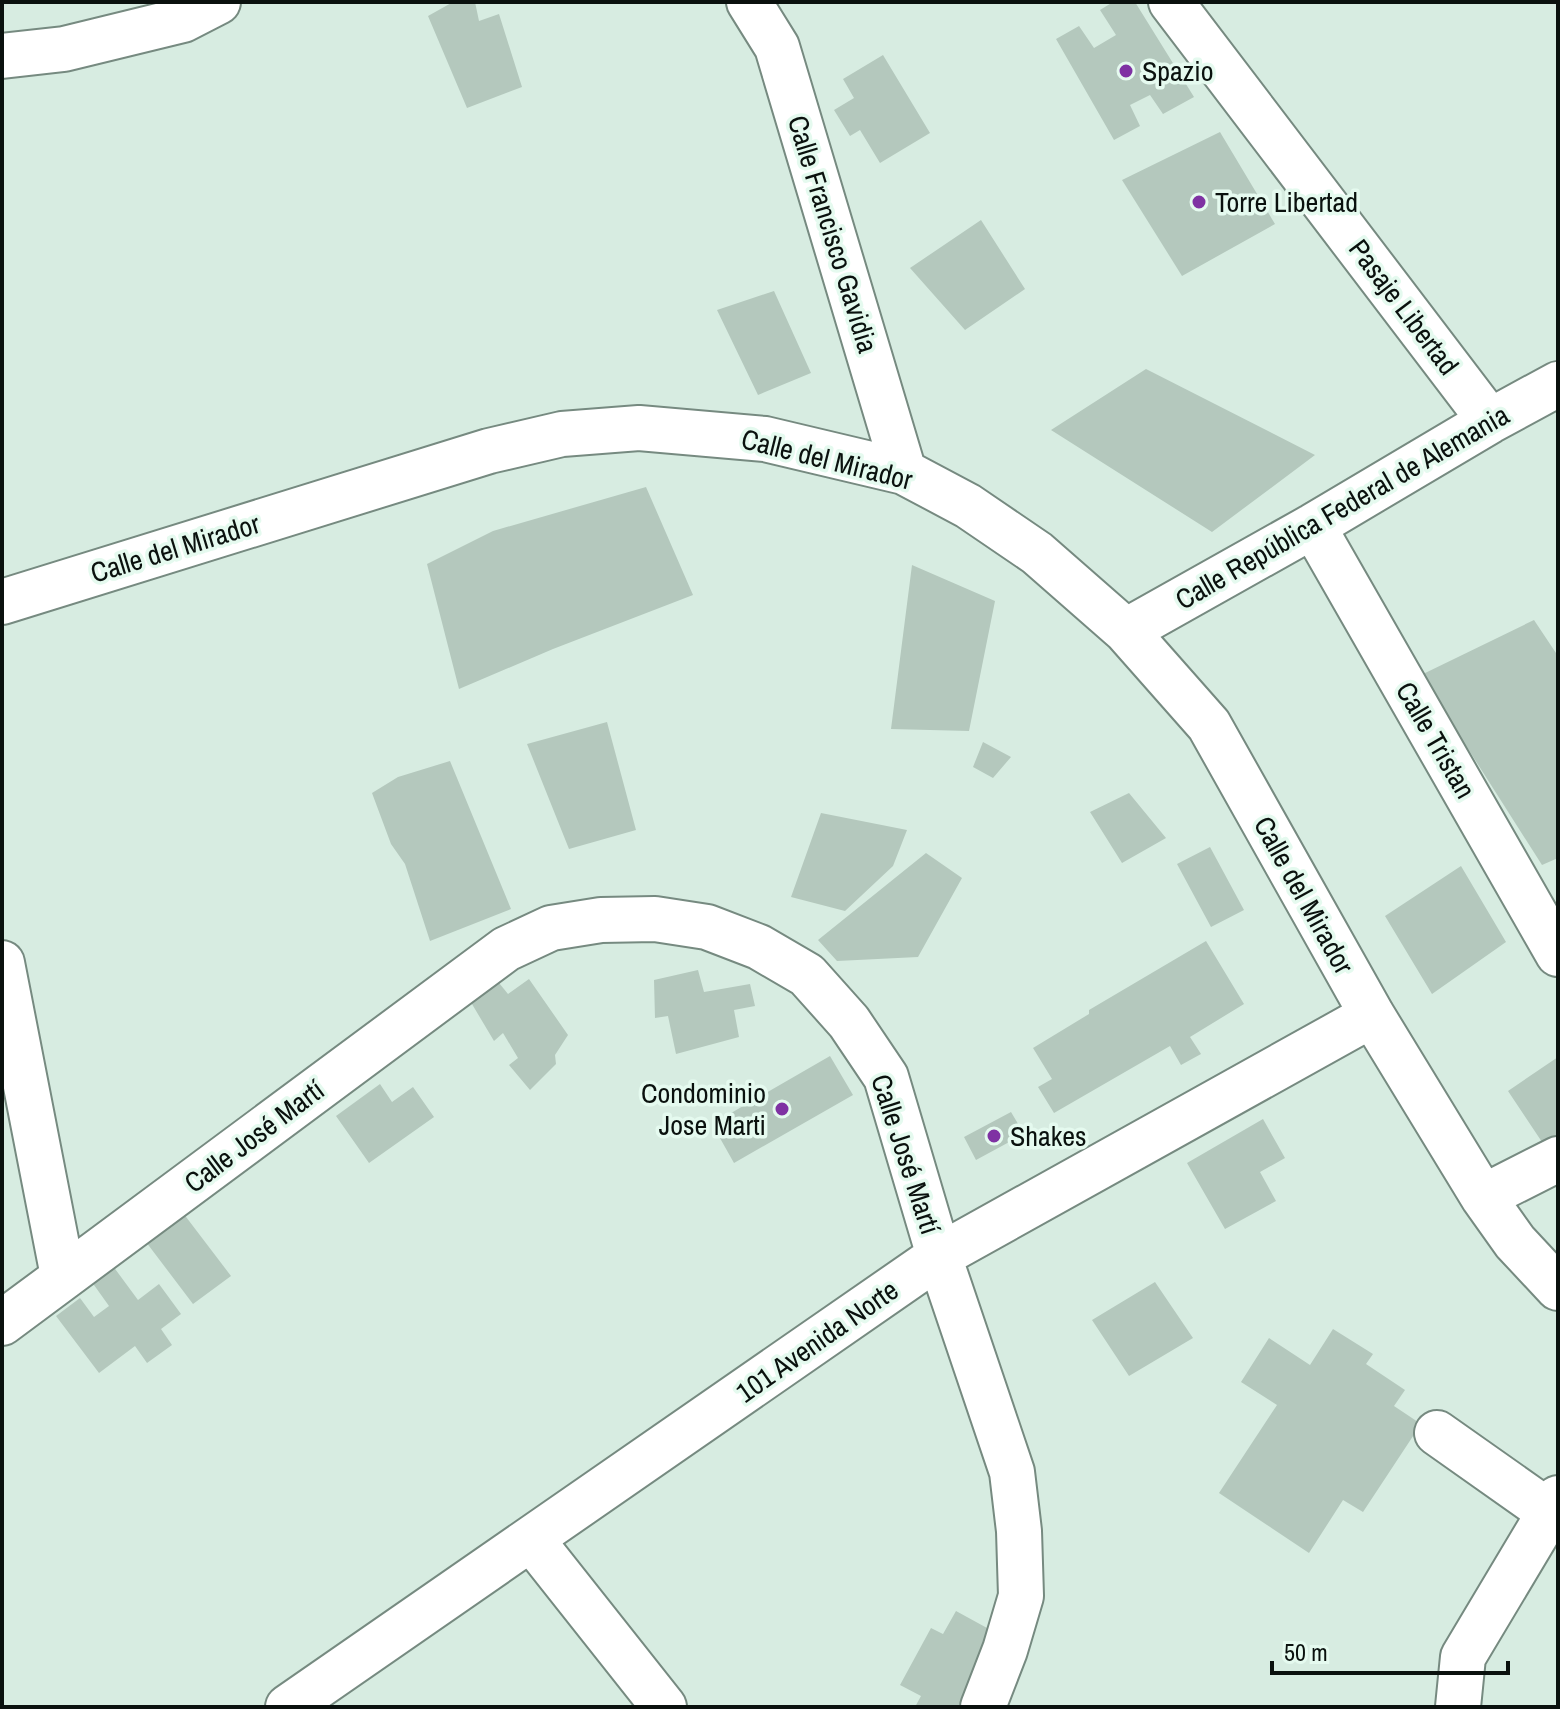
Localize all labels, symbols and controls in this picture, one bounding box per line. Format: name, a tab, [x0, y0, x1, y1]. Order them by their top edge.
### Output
place label: Spazio	[1142, 52, 1213, 90]
marker: Spazio	[1117, 62, 1135, 80]
street label: Calle Francisco Gavidia	[779, 111, 887, 358]
place label: Torre Libertad	[1215, 183, 1358, 221]
marker: Torre Libertad	[1190, 193, 1208, 211]
street label: Pasaje Libertad	[1340, 231, 1468, 383]
street label: Calle República Federal de Alemania	[1168, 396, 1516, 618]
street label: Calle del Mirador	[738, 419, 917, 499]
street label: Calle del Mirador	[86, 504, 264, 592]
street label: Calle Tristan	[1387, 675, 1485, 805]
street label: Calle del Mirador	[1245, 809, 1363, 981]
street label: Calle José Martí	[862, 1069, 950, 1239]
street label: Calle José Martí	[176, 1071, 332, 1201]
place label: Condominio Jose Marti	[641, 1074, 766, 1144]
marker: Condominio Jose Marti	[773, 1100, 791, 1118]
place label: Shakes	[1010, 1117, 1087, 1155]
marker: Shakes	[985, 1127, 1003, 1145]
street label: 101 Avenida Norte	[728, 1271, 906, 1411]
scale bar	[1272, 1625, 1508, 1675]
text: 50 m	[1284, 1636, 1328, 1668]

